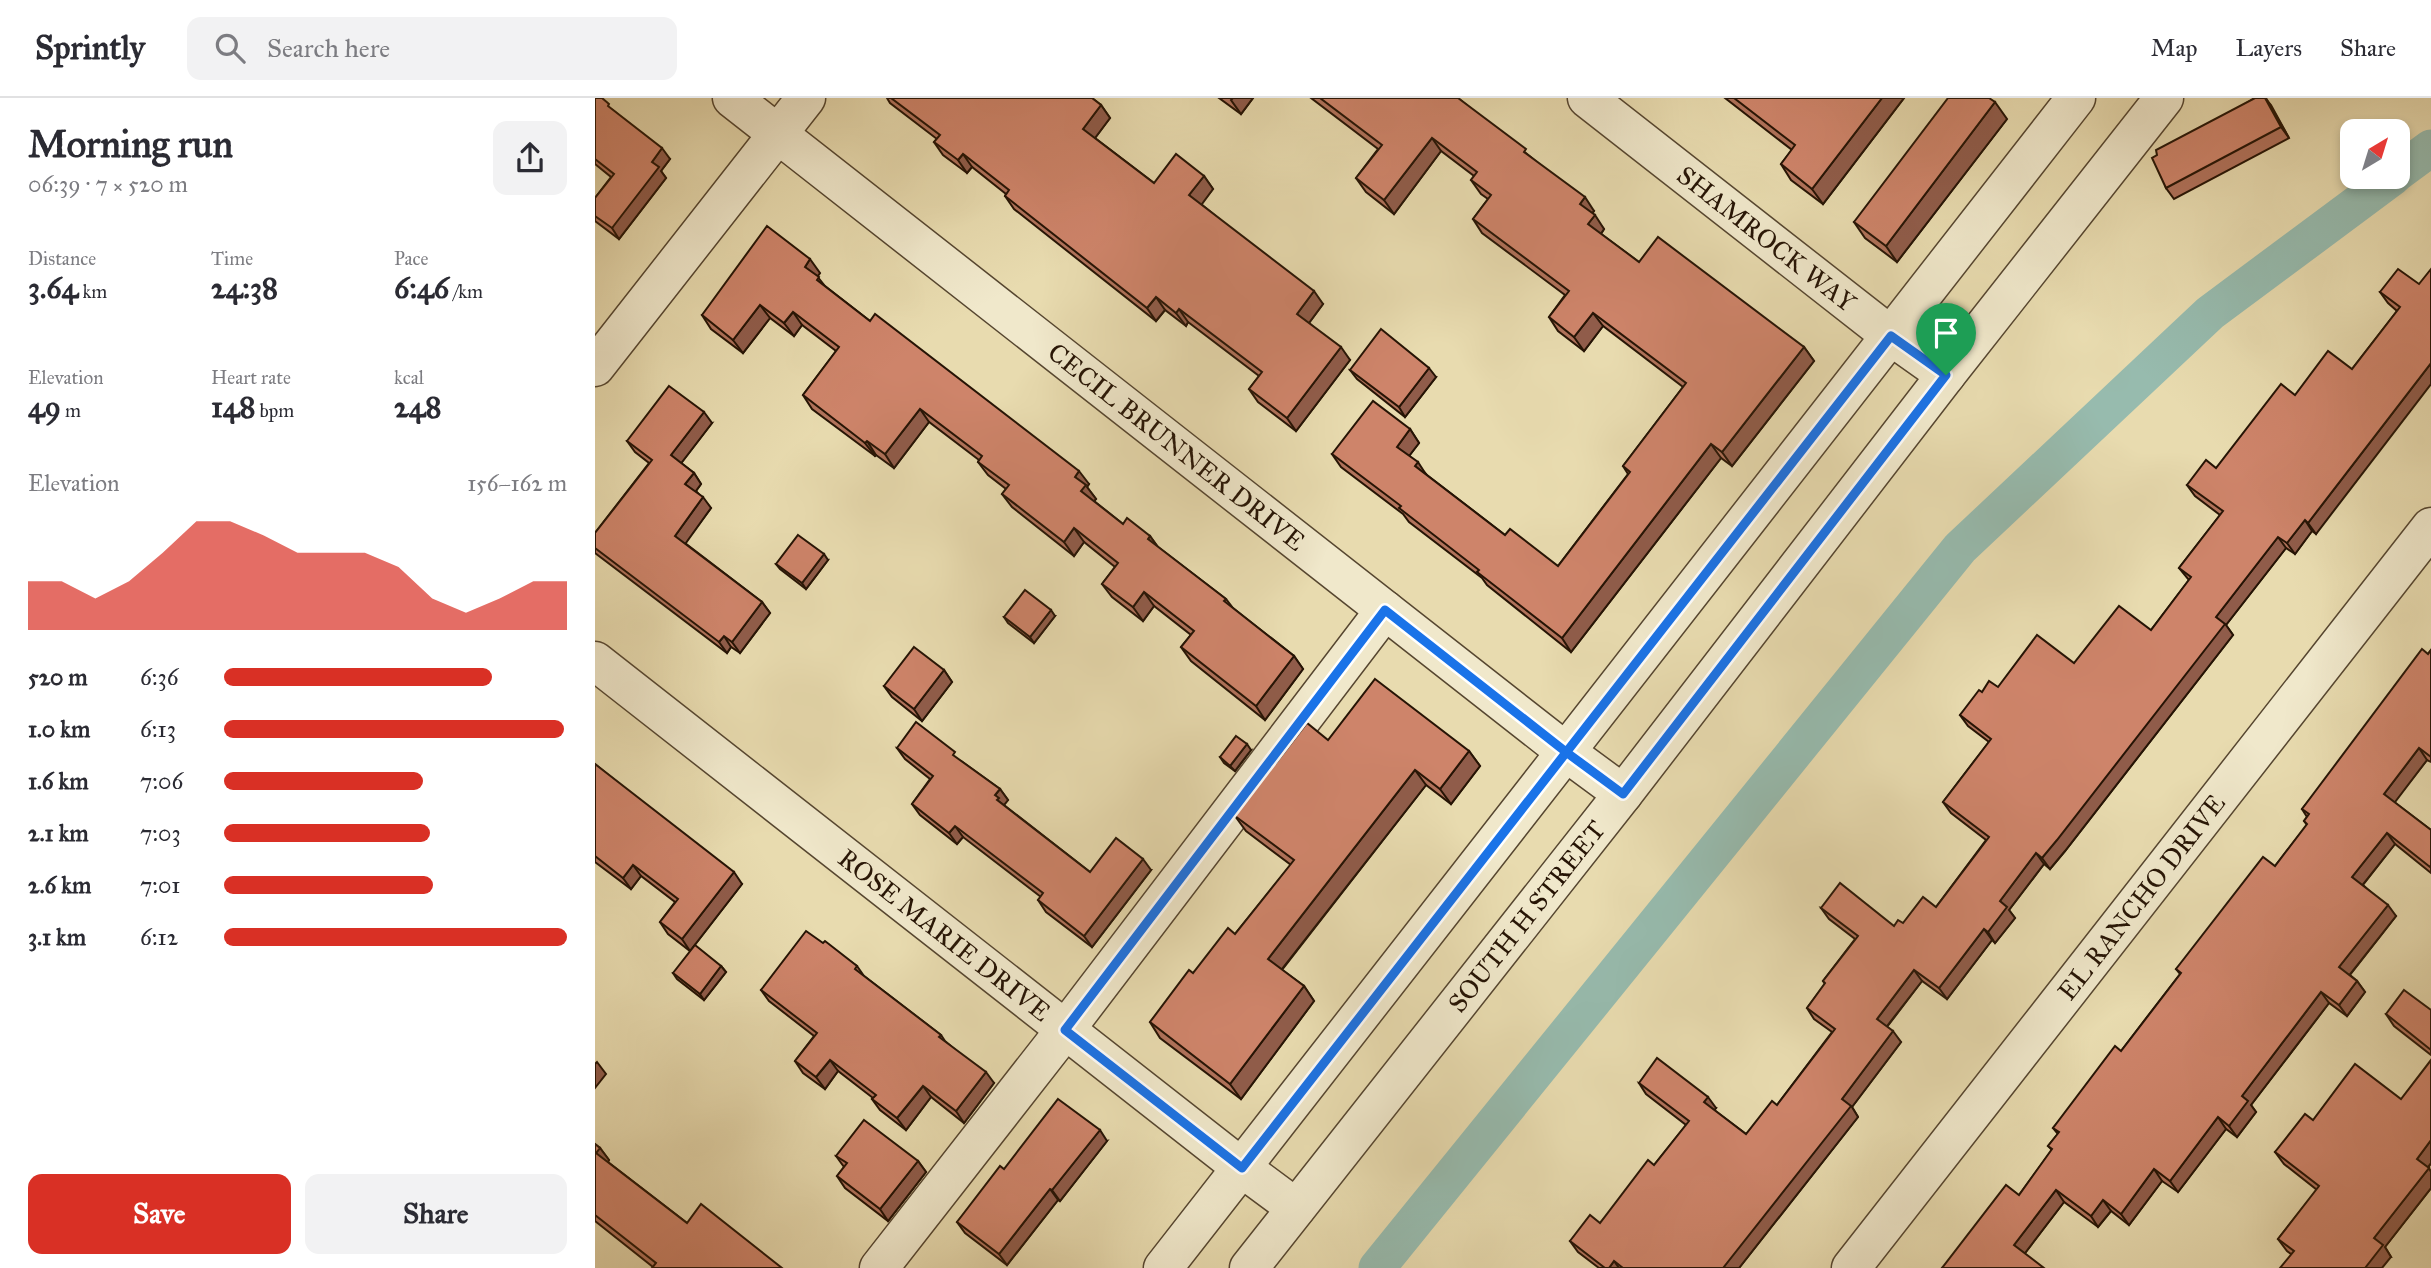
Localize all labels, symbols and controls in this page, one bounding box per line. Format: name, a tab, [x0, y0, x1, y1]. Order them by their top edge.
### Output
search box	[187, 17, 677, 80]
text: Sprintly	[35, 28, 145, 68]
icon: search	[211, 29, 249, 67]
text: Search here	[267, 32, 390, 64]
text: Map	[2151, 33, 2198, 63]
text: Layers	[2236, 33, 2302, 63]
text: Share	[2340, 33, 2396, 63]
north arrow	[2340, 119, 2410, 189]
map controls	[2340, 119, 2410, 189]
text: Morning run	[28, 121, 233, 167]
button: share	[493, 121, 567, 195]
street label: SHAMROCK WAY	[1671, 159, 1863, 319]
text: 06:39 · 7 × 520 m	[28, 170, 188, 198]
text: Distance	[28, 247, 96, 270]
text: Time	[211, 247, 253, 270]
text: Pace	[394, 247, 428, 270]
text: 3.64	[28, 270, 78, 306]
text: 24:38	[211, 270, 278, 306]
text: 6:46	[394, 270, 449, 306]
text: km	[78, 280, 107, 303]
text: /km	[449, 280, 483, 303]
pin	[1916, 303, 1976, 375]
icon: arrive	[1927, 314, 1965, 352]
street label: CECIL BRUNNER DRIVE	[1042, 336, 1312, 557]
text: Elevation	[28, 366, 103, 389]
text: Heart rate	[211, 366, 291, 389]
text: kcal	[394, 366, 424, 389]
text: 49	[28, 389, 61, 425]
text: 148	[211, 389, 256, 425]
text: 248	[394, 389, 441, 425]
text: m	[61, 399, 81, 422]
text: bpm	[256, 399, 294, 422]
text: Elevation	[28, 469, 119, 497]
text: 156–162 m	[467, 469, 567, 497]
text: 520 m	[28, 663, 88, 691]
text: 6:36	[140, 663, 179, 691]
text: 1.0 km	[28, 715, 90, 743]
text: 6:13	[140, 715, 176, 743]
text: 1.6 km	[28, 767, 89, 795]
text: 7:06	[140, 767, 183, 795]
street label: EL RANCHO DRIVE	[2051, 788, 2232, 1007]
street label: SOUTH H STREET	[1441, 814, 1612, 1019]
text: 2.1 km	[28, 819, 89, 847]
text: 7:03	[140, 819, 181, 847]
street label: ROSE MARIE DRIVE	[832, 842, 1057, 1028]
text: 2.6 km	[28, 871, 91, 899]
text: 7:01	[140, 871, 180, 899]
text: 3.1 km	[28, 923, 86, 951]
text: 6:12	[140, 923, 178, 951]
button: Save	[28, 1174, 291, 1254]
button: Share	[305, 1174, 567, 1254]

